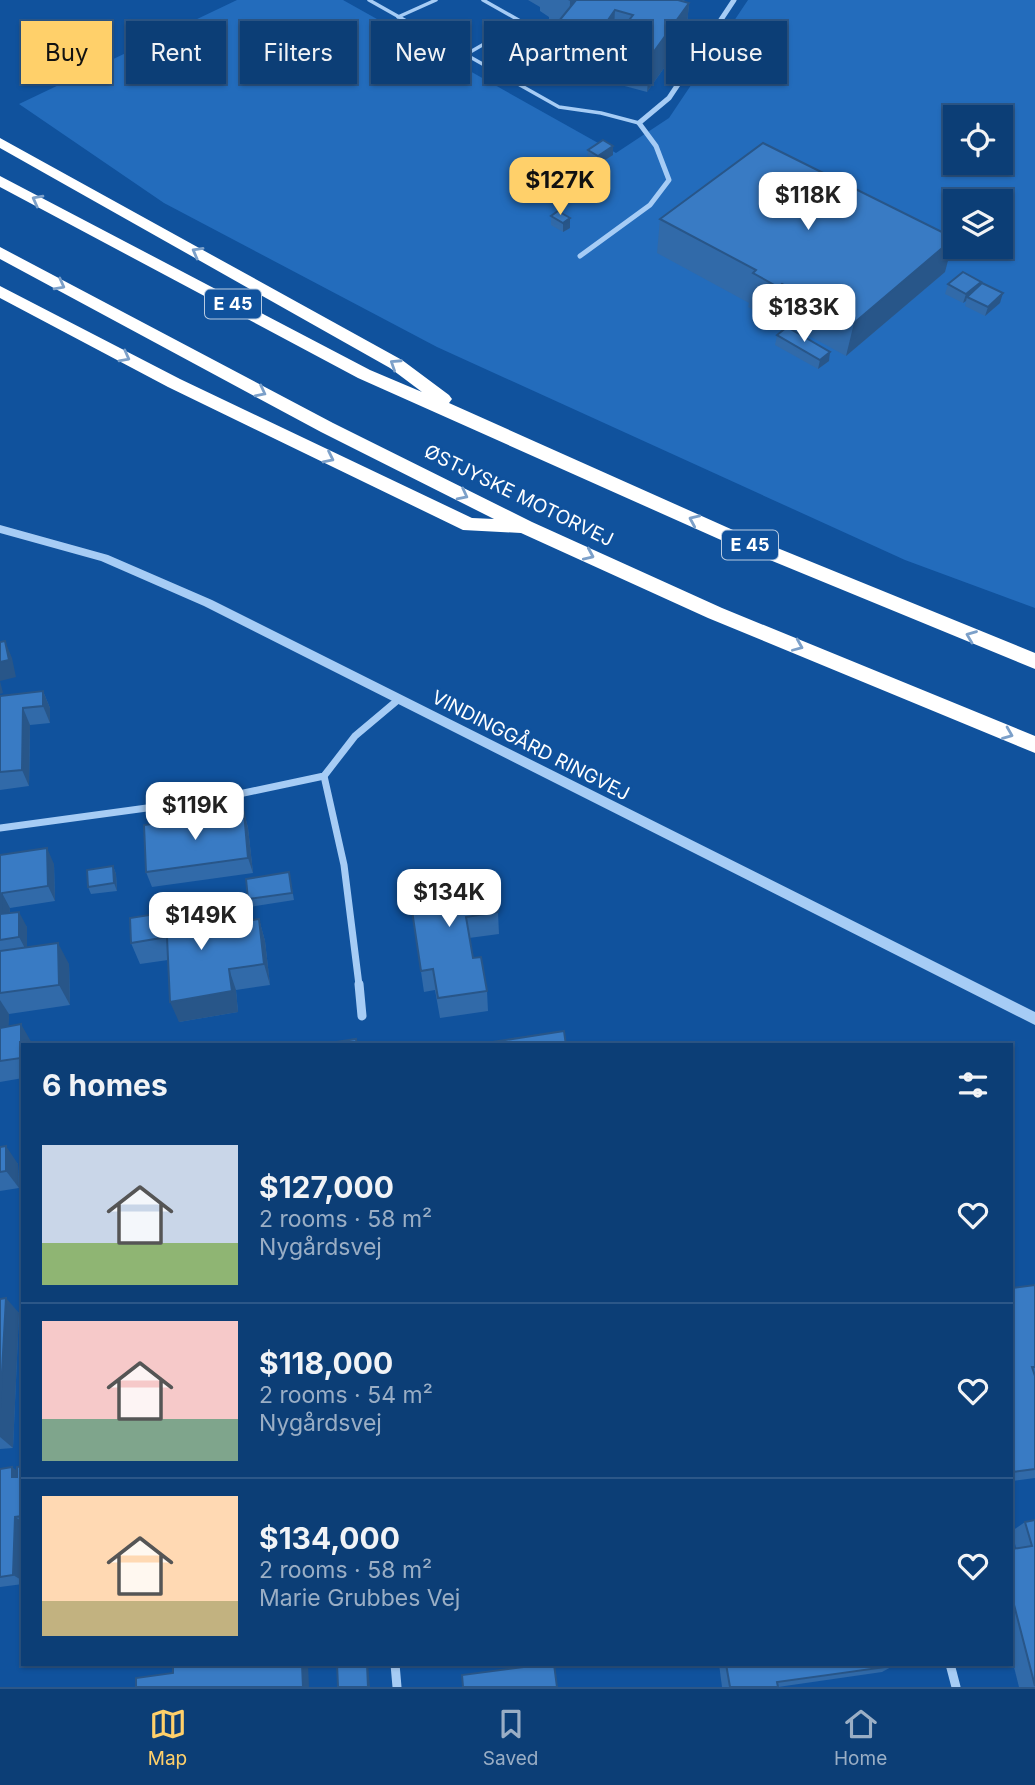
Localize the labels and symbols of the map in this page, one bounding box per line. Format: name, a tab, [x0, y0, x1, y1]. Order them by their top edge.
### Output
pin: $127K	[511, 158, 609, 217]
pin: $118K	[759, 173, 857, 232]
one-way arrow	[32, 195, 44, 209]
one-way arrow	[191, 247, 204, 260]
one-way arrow	[53, 277, 65, 290]
pin: $183K	[755, 284, 853, 344]
road number: E 45	[205, 290, 261, 318]
one-way arrow	[118, 349, 130, 362]
one-way arrow	[389, 360, 402, 373]
one-way arrow	[254, 383, 266, 397]
street label: ØSTJYSKE MOTORVEJ	[421, 440, 617, 551]
one-way arrow	[322, 449, 334, 463]
one-way arrow	[456, 487, 468, 501]
one-way arrow	[689, 514, 701, 528]
road number: E 45	[722, 530, 778, 560]
one-way arrow	[582, 547, 594, 561]
one-way arrow	[966, 631, 978, 645]
one-way arrow	[790, 638, 803, 652]
street label: VINDINGGÅRD RINGVEJ	[428, 684, 634, 805]
one-way arrow	[1001, 725, 1013, 739]
pin: $119K	[146, 782, 244, 842]
pin: $134K	[400, 870, 498, 929]
pin: $149K	[152, 892, 250, 952]

